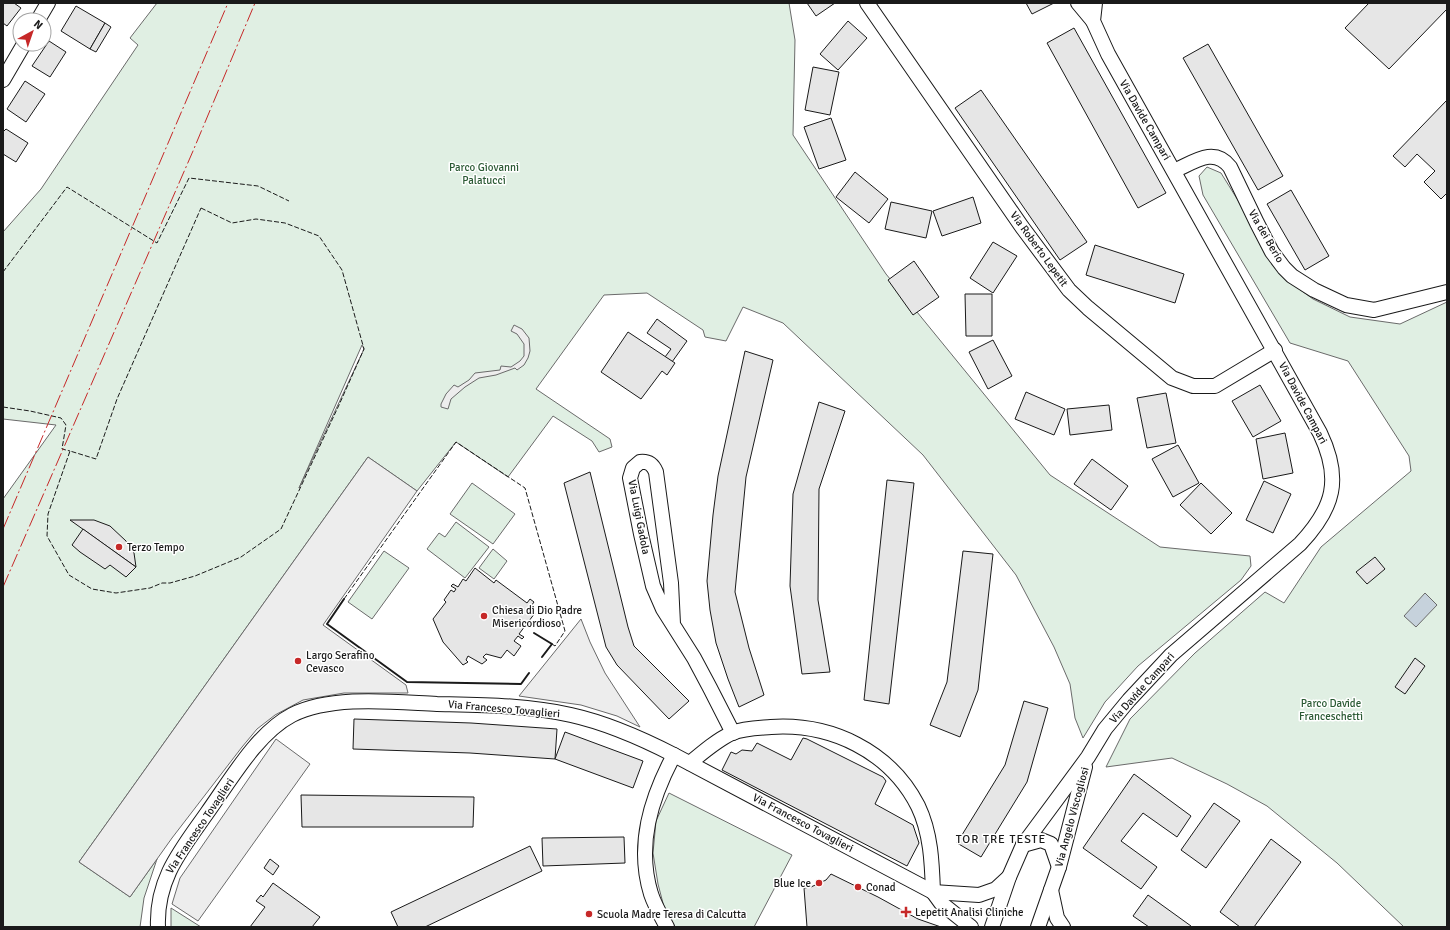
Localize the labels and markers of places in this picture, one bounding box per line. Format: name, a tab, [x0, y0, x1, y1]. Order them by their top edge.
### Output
place label: Terzo Tempo	[127, 541, 185, 554]
marker: Terzo Tempo	[114, 542, 124, 552]
place label: Chiesa di Dio Padre Misericordioso	[492, 604, 582, 630]
marker: Chiesa di Dio Padre Misericordioso	[479, 611, 489, 621]
place label: Largo Serafino Cevasco	[306, 649, 375, 675]
marker: Largo Serafino Cevasco	[293, 656, 303, 666]
place label: Blue Ice	[773, 877, 811, 890]
marker: Blue Ice	[814, 878, 824, 888]
place label: Conad	[866, 881, 896, 894]
marker: Conad	[853, 882, 863, 892]
marker: Lepetit Analisi Cliniche	[900, 906, 912, 918]
place label: Lepetit Analisi Cliniche	[915, 906, 1024, 919]
place label: Scuola Madre Teresa di Calcutta	[597, 908, 747, 921]
marker: Scuola Madre Teresa di Calcutta	[584, 909, 594, 919]

